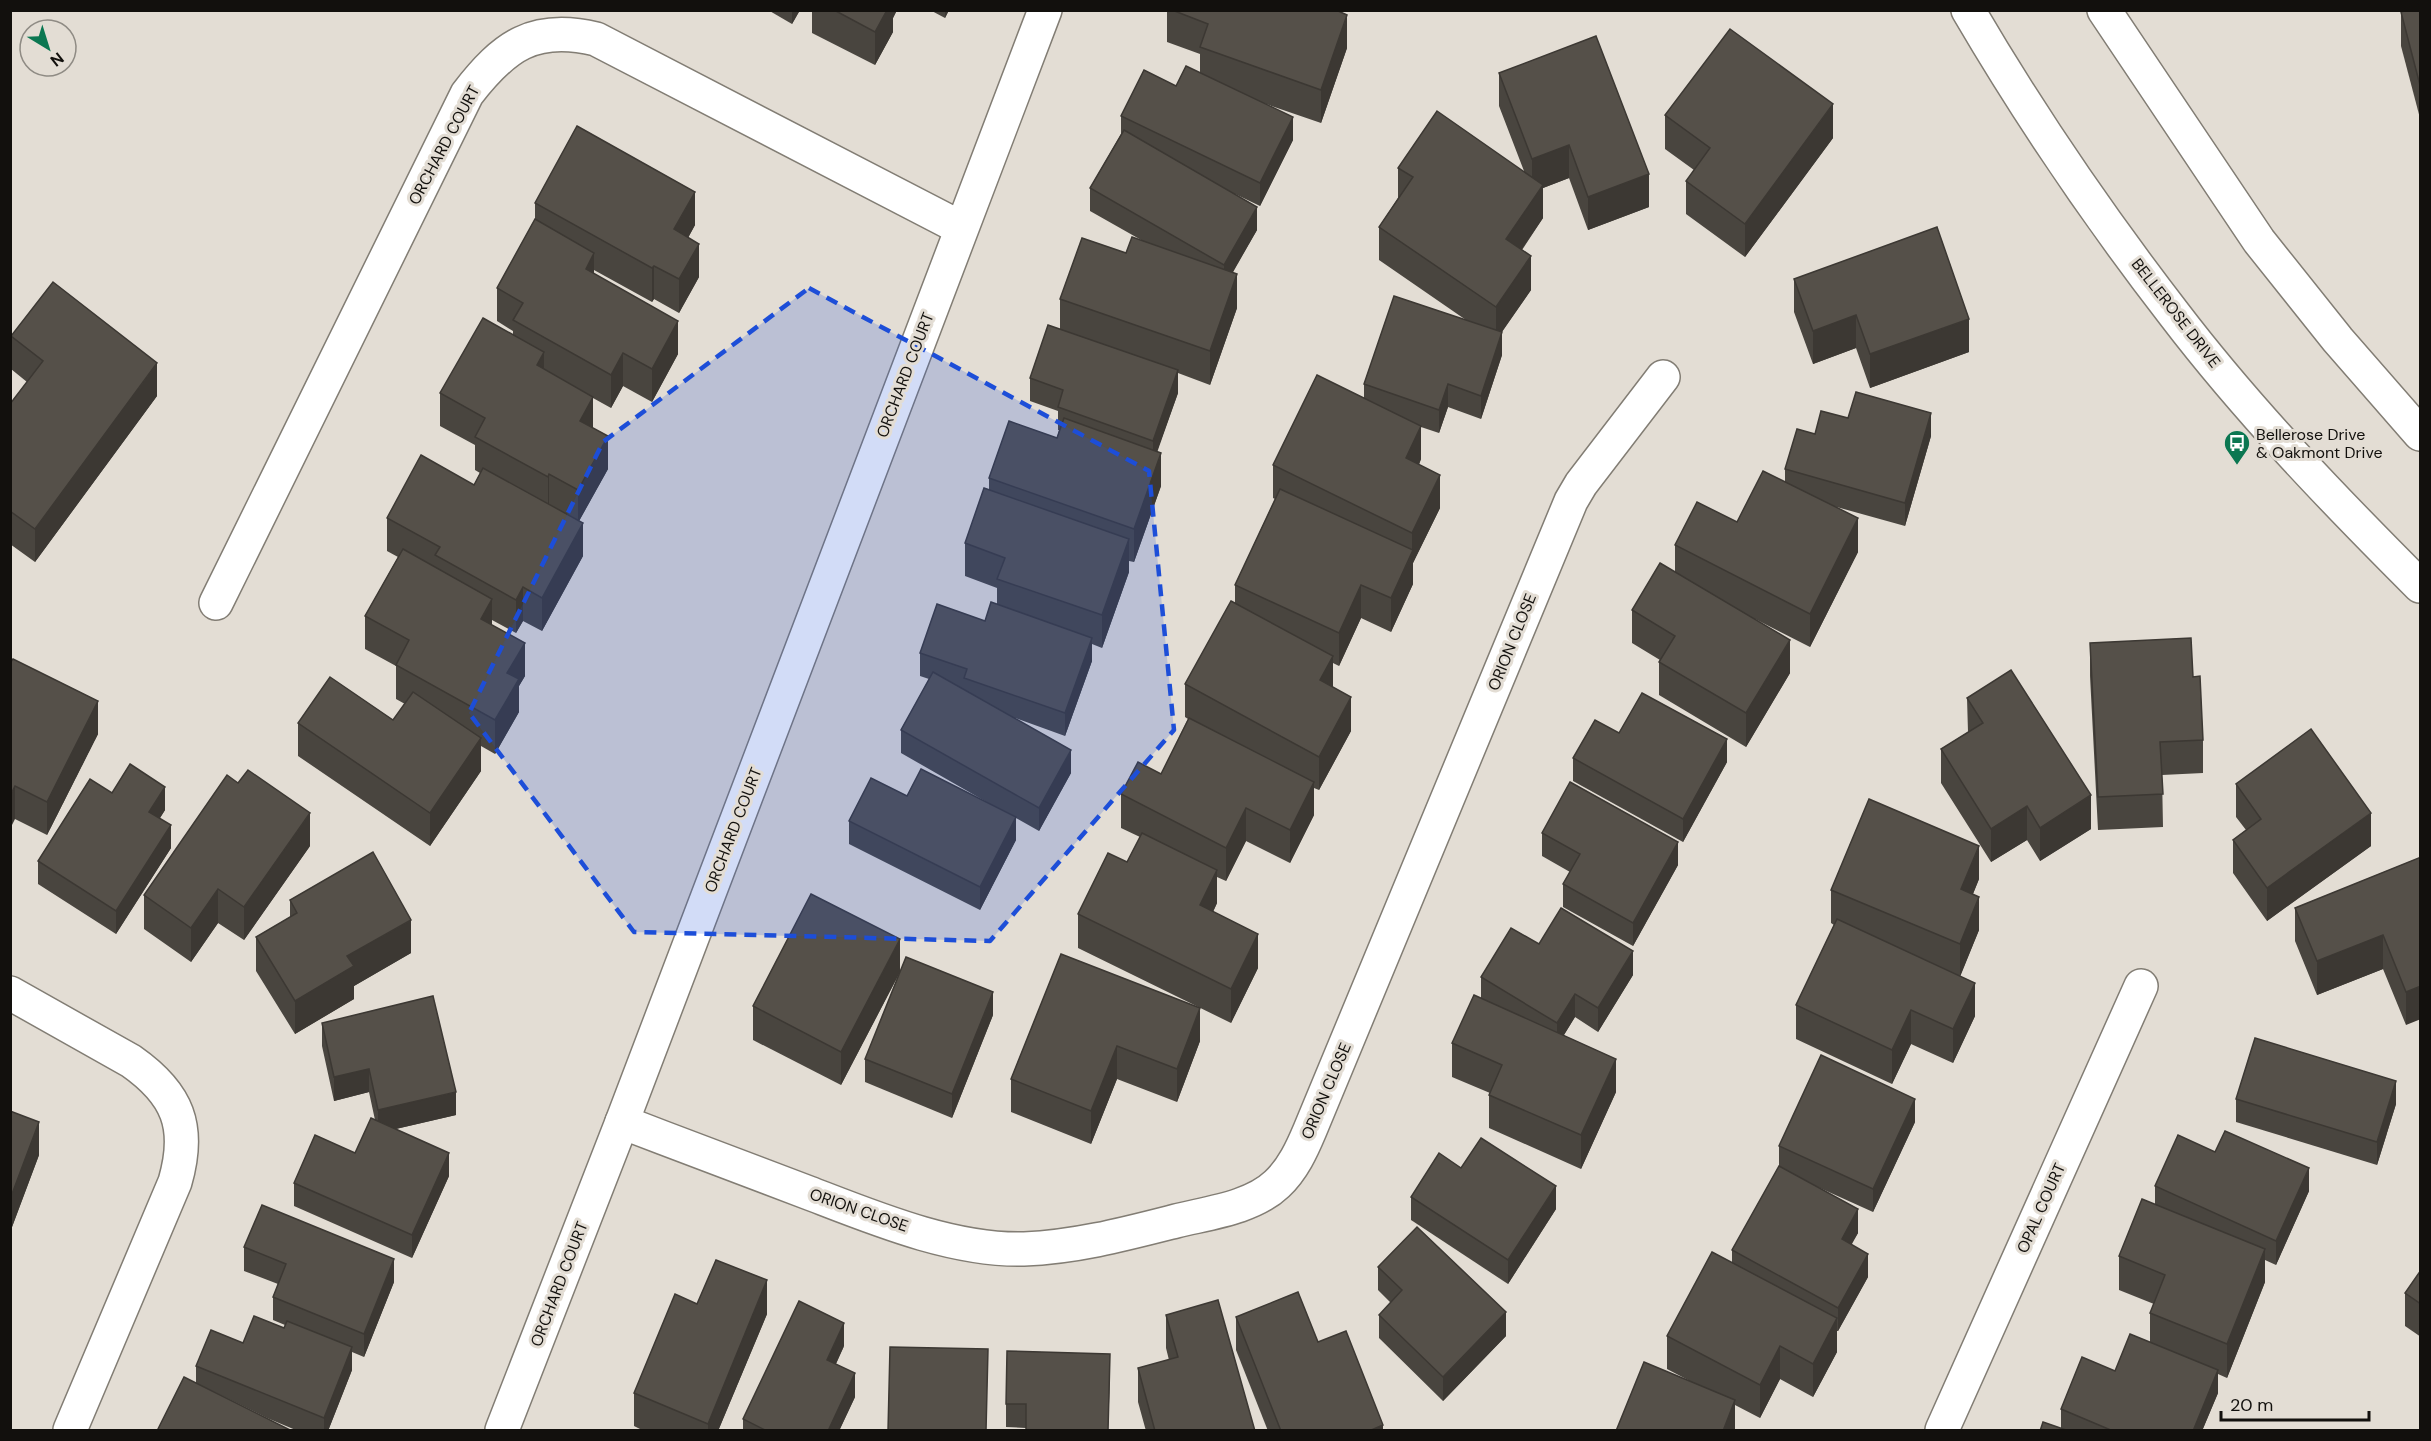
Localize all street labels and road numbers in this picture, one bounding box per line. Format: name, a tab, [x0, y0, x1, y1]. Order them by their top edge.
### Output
street label: ORCHARD COURT	[404, 82, 484, 208]
street label: BELLEROSE DRIVE	[2127, 254, 2225, 372]
street label: ORCHARD COURT	[871, 309, 939, 441]
street label: ORION CLOSE	[1483, 590, 1541, 694]
street label: ORCHARD COURT	[699, 764, 767, 896]
street label: ORION CLOSE	[1296, 1040, 1356, 1142]
street label: OPAL COURT	[2012, 1160, 2070, 1256]
street label: ORION CLOSE	[807, 1183, 911, 1237]
street label: ORCHARD COURT	[525, 1218, 593, 1350]

